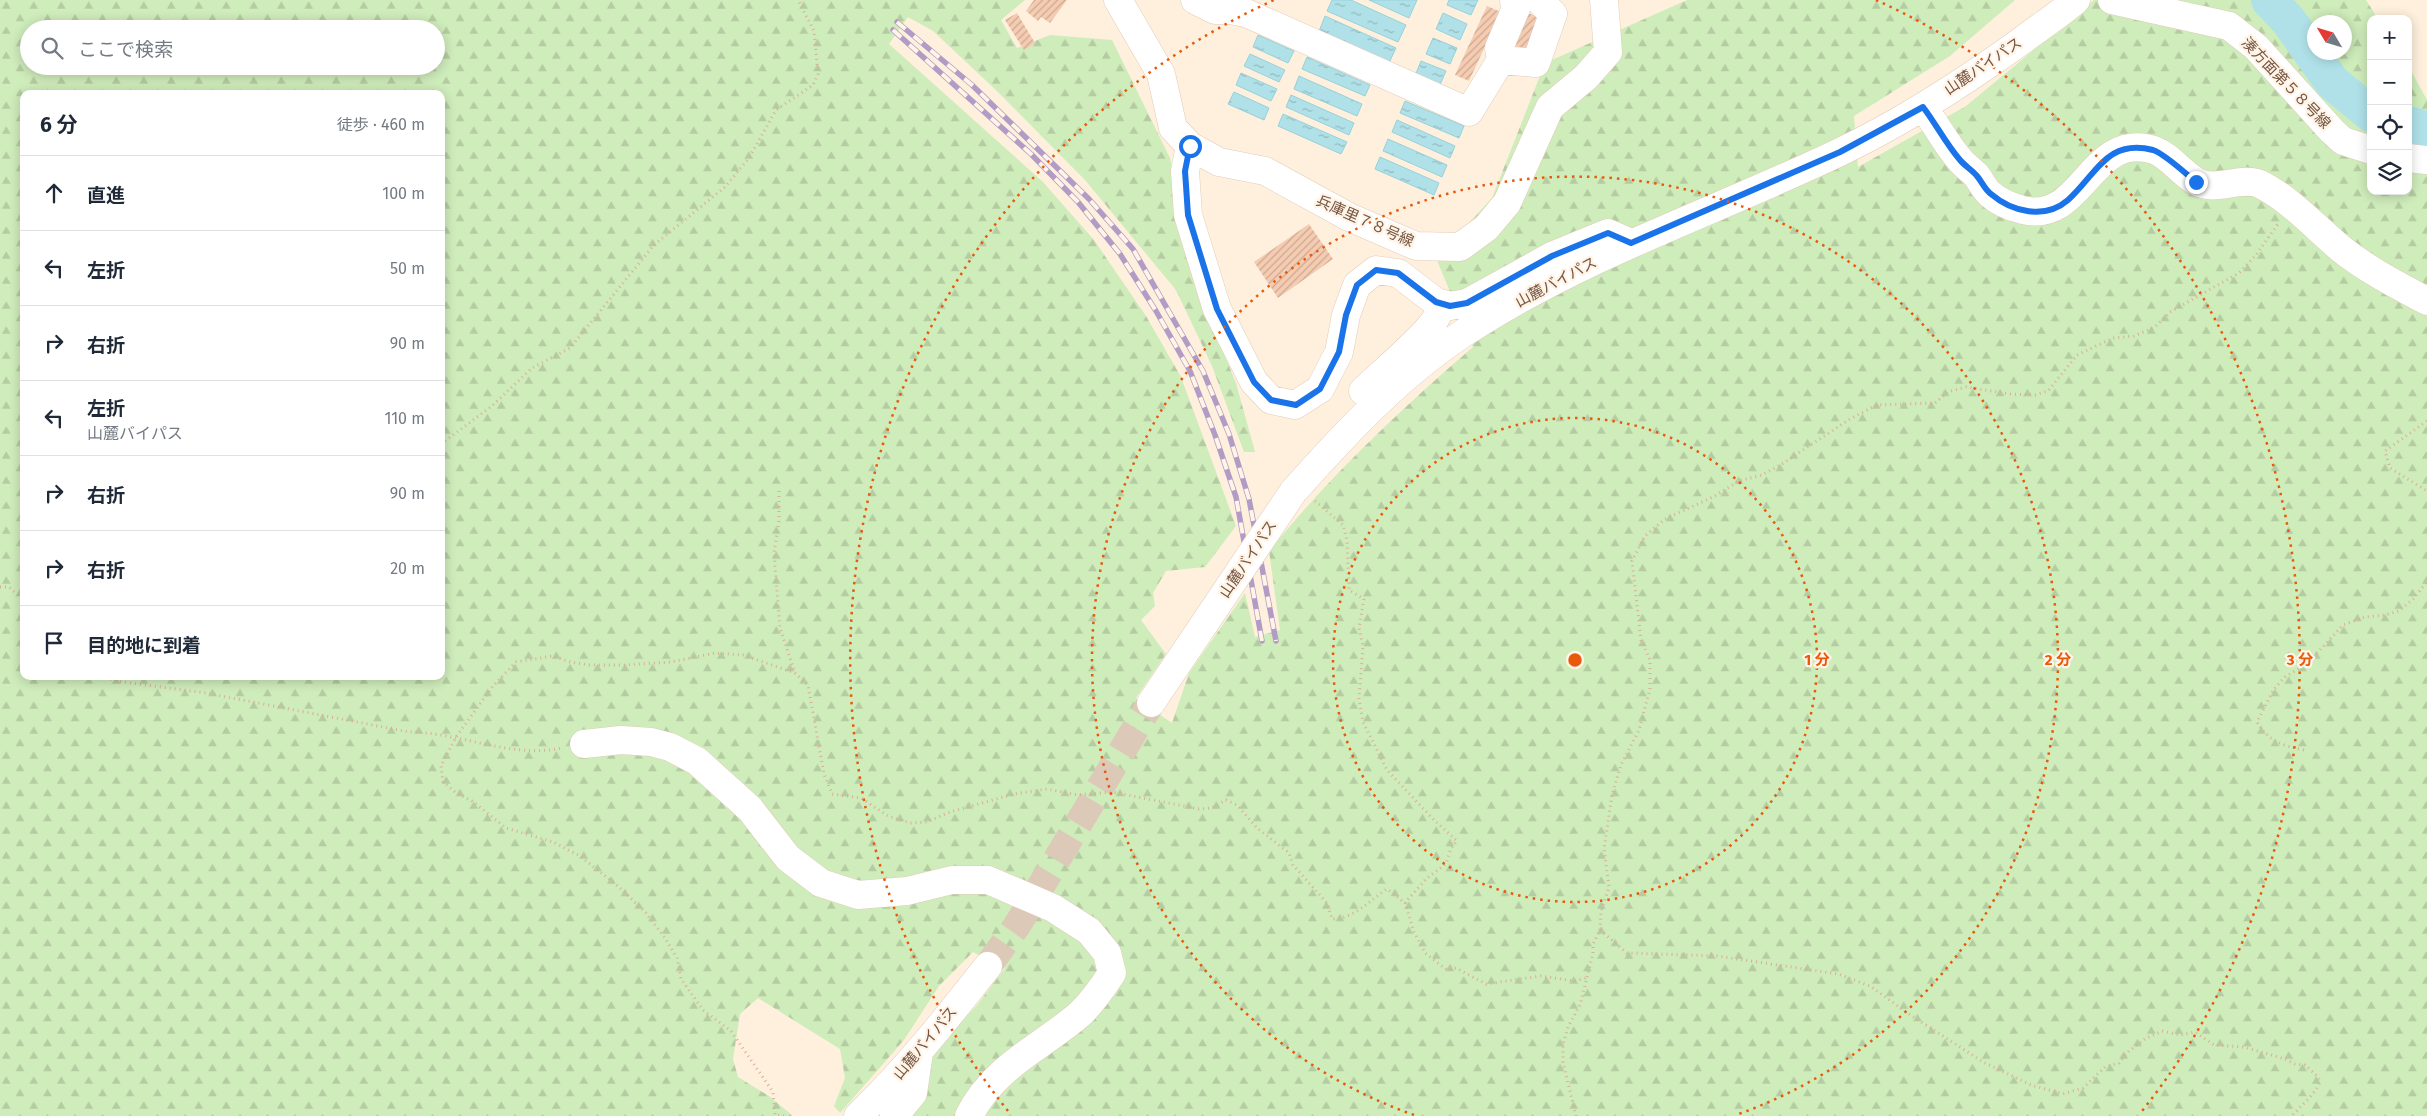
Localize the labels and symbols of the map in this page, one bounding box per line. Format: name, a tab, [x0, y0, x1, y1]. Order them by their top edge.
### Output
north arrow	[2307, 15, 2352, 60]
street label: 山麓バイパス	[1941, 33, 2025, 99]
street label: 湊方面第５８号線	[2238, 34, 2334, 132]
route start	[1179, 135, 1202, 158]
route end	[2185, 171, 2208, 194]
street label: 兵庫里７８号線	[1313, 191, 1417, 251]
street label: 山麓バイパス	[1512, 253, 1600, 311]
street label: 山麓バイパス	[1215, 517, 1281, 601]
centre of rings	[1566, 651, 1584, 669]
text: 1 分	[1804, 651, 1830, 669]
text: 2 分	[2045, 651, 2071, 669]
text: 3 分	[2286, 651, 2313, 669]
street label: 山麓バイパス	[889, 1003, 961, 1083]

